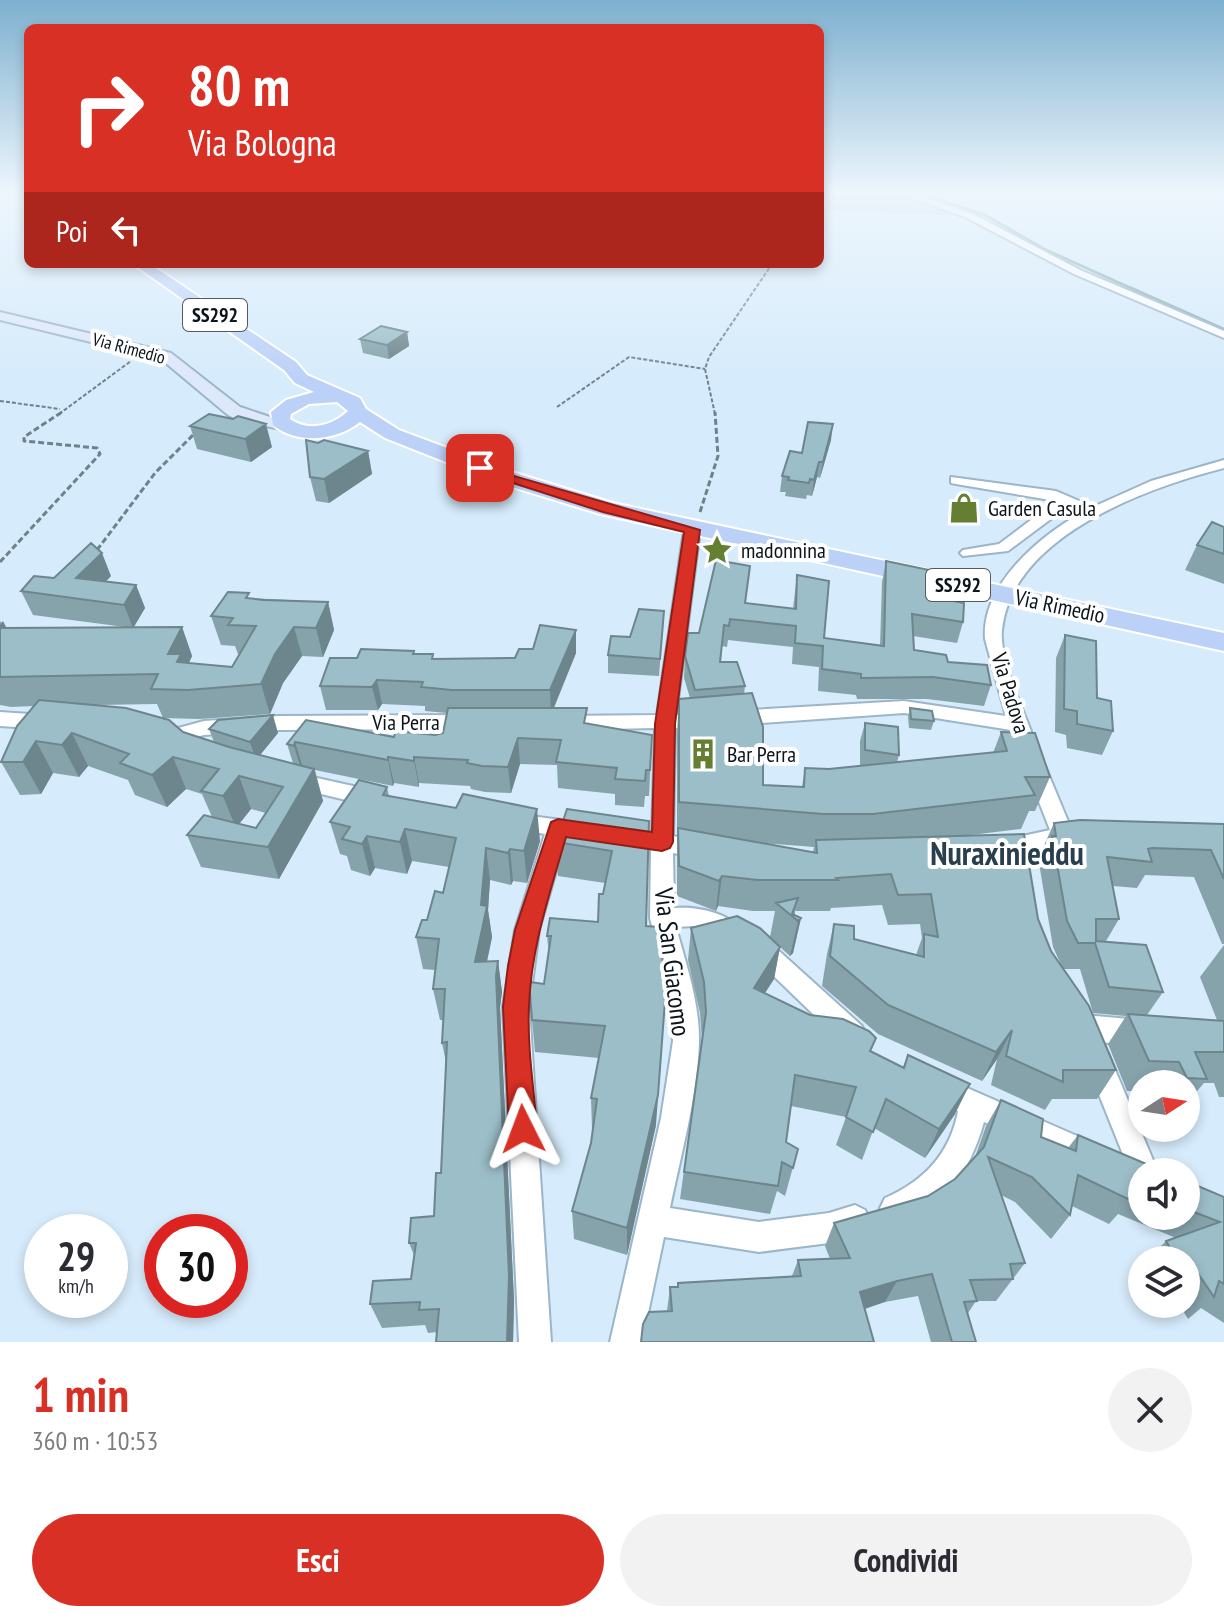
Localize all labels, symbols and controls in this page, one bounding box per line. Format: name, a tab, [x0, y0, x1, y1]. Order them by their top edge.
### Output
text: 80 m	[188, 49, 290, 121]
icon: right	[56, 56, 160, 160]
text: Via Bologna	[188, 119, 337, 166]
icon: left	[104, 208, 148, 252]
text: Poi	[56, 211, 88, 250]
road number: SS292	[183, 299, 247, 331]
street label: Via Rimedio	[89, 327, 168, 369]
pin	[446, 434, 514, 502]
icon: arrive	[458, 446, 502, 490]
shop icon: Garden Casula	[947, 491, 981, 525]
place label: Garden Casula	[988, 494, 1096, 522]
place icon: madonnina	[700, 533, 734, 567]
place label: madonnina	[741, 536, 826, 564]
road number: SS292	[926, 569, 990, 601]
street label: Via Rimedio	[1012, 583, 1107, 629]
street label: Via Padova	[985, 648, 1036, 737]
street label: Via Perra	[371, 708, 440, 736]
building icon: Bar Perra	[686, 737, 720, 771]
place label: Bar Perra	[727, 740, 796, 768]
district label: Nuraxinieddu	[930, 832, 1084, 874]
street label: Via San Giacomo	[647, 885, 698, 1038]
north arrow	[1128, 1070, 1200, 1142]
map controls	[1128, 1070, 1200, 1318]
position arrow	[481, 1087, 565, 1171]
button: sound	[1128, 1158, 1200, 1230]
speed limit sign: 30	[144, 1214, 248, 1318]
text: 29	[57, 1230, 95, 1282]
button: layers	[1128, 1246, 1200, 1318]
text: km/h	[58, 1273, 94, 1299]
text: 1 min	[32, 1363, 129, 1425]
button: close	[1108, 1368, 1192, 1452]
text: 360 m · 10:53	[32, 1424, 158, 1457]
button: Esci	[32, 1514, 604, 1606]
button: Condividi	[620, 1514, 1192, 1606]

